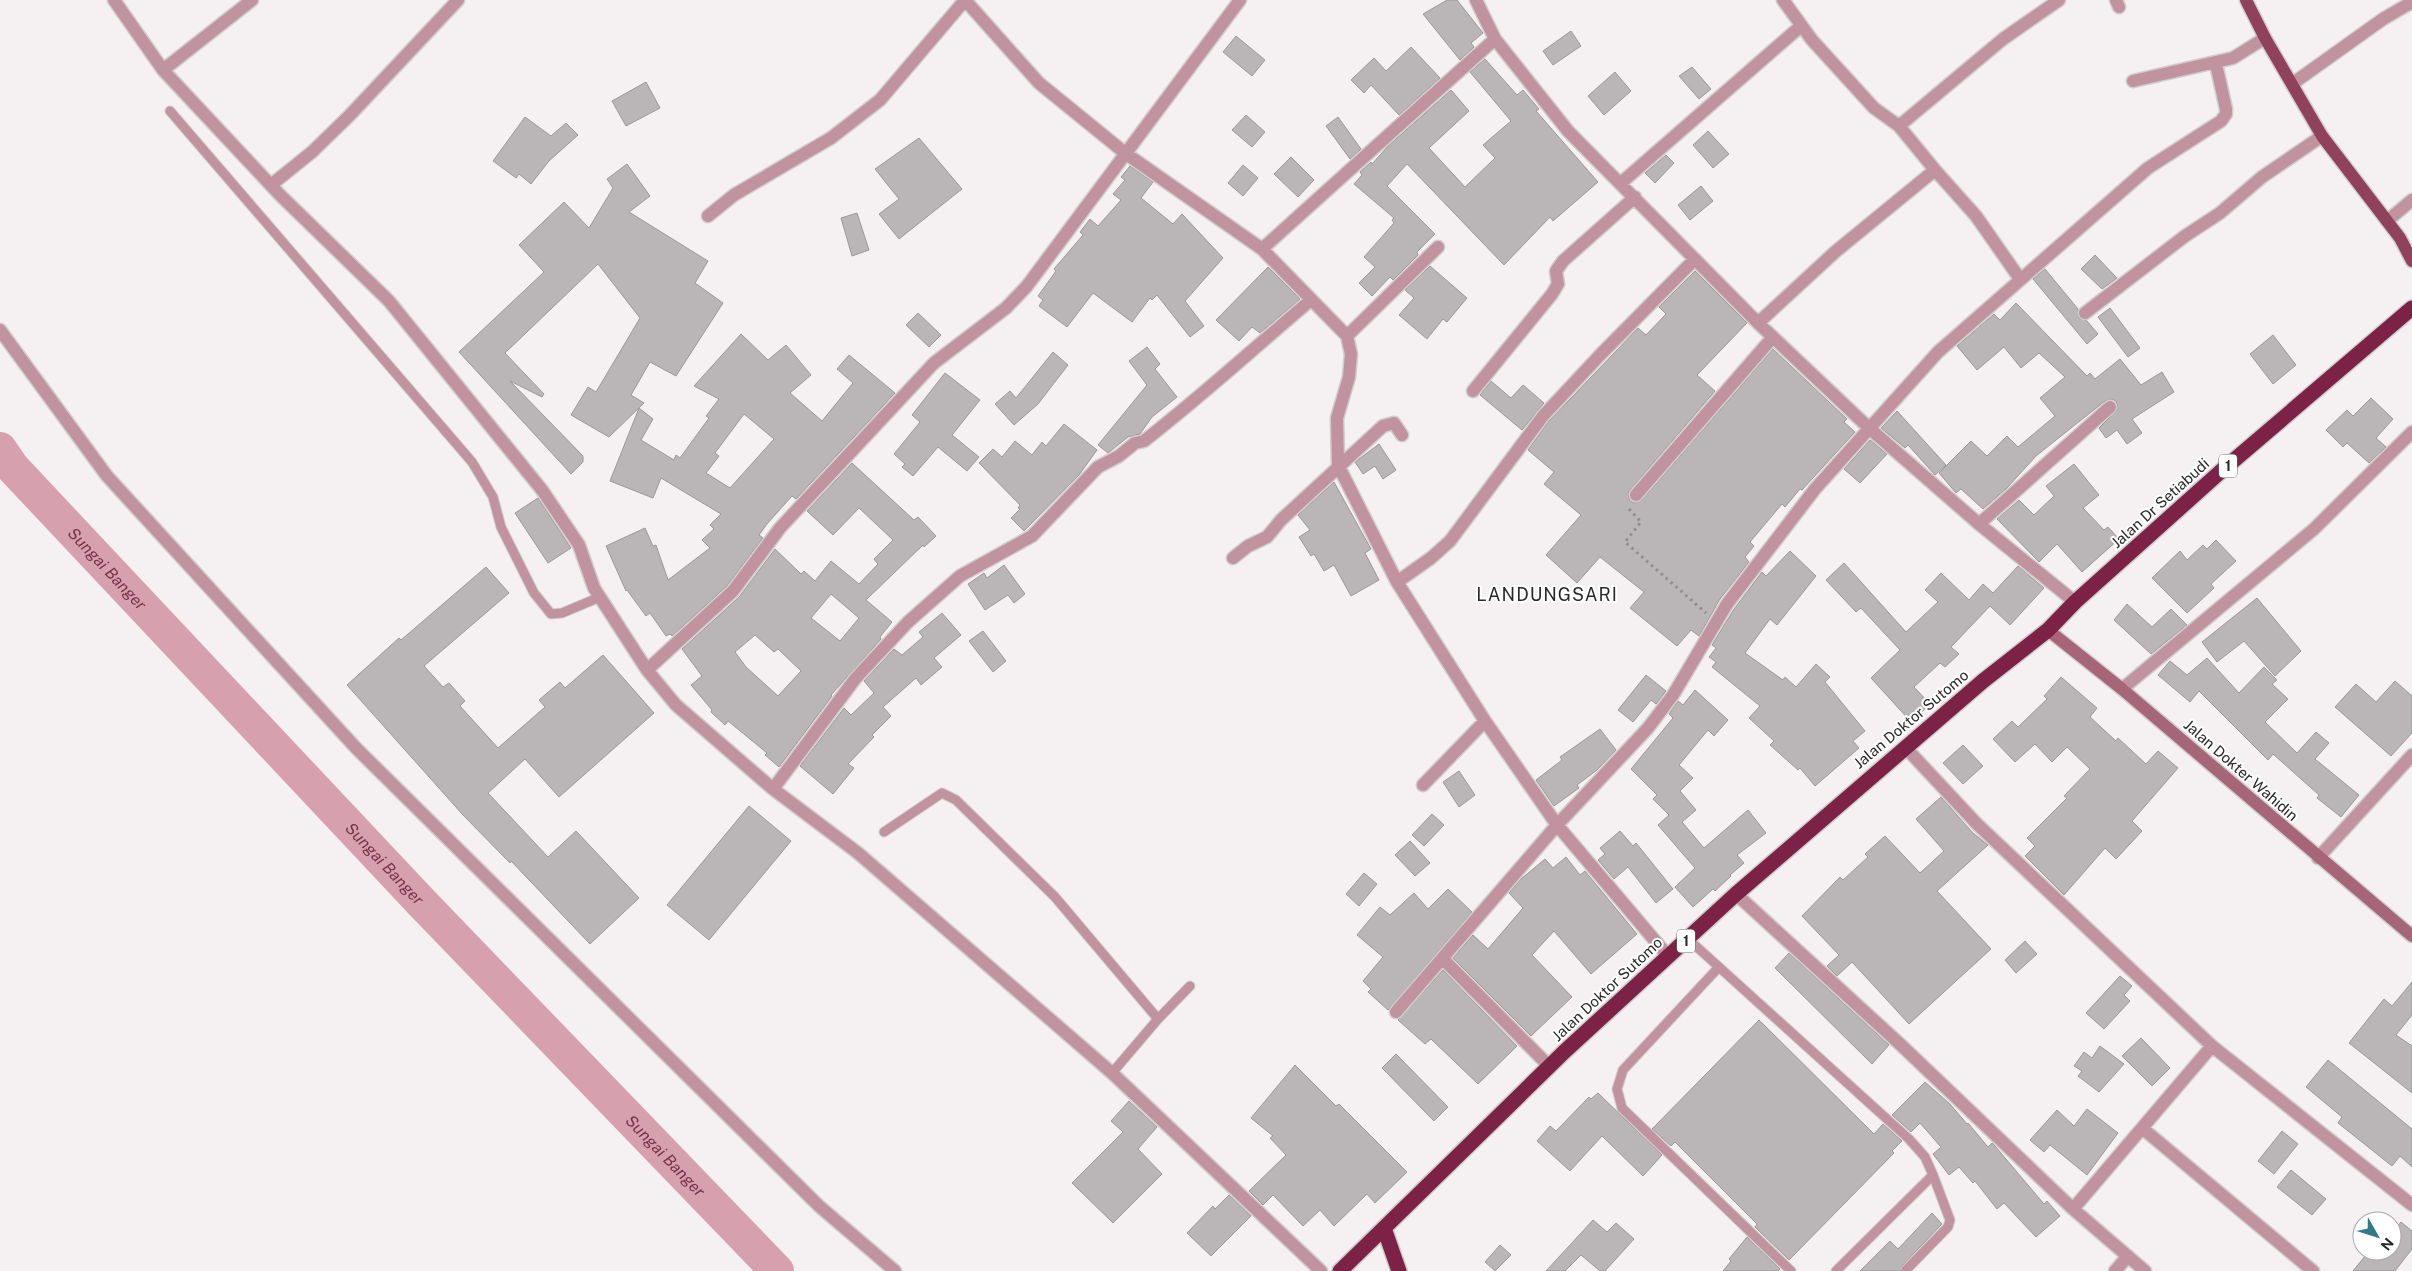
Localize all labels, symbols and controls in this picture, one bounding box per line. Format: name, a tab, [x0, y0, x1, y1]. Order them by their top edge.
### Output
road number: 1	[2219, 454, 2237, 478]
street label: Jalan Dr Setiabudi	[2108, 455, 2212, 551]
water label: Sungai Banger	[64, 523, 151, 614]
district label: LANDUNGSARI	[1476, 584, 1618, 605]
street label: Jalan Doktor Sutomo	[1850, 666, 1972, 772]
street label: Jalan Dokter Wahidin	[2181, 716, 2301, 824]
water label: Sungai Banger	[342, 818, 429, 909]
road number: 1	[1677, 929, 1695, 952]
street label: Jalan Doktor Sutomo	[1548, 934, 1666, 1044]
water label: Sungai Banger	[622, 1111, 710, 1201]
north arrow	[2352, 1211, 2402, 1261]
text: N	[2377, 1235, 2397, 1253]

